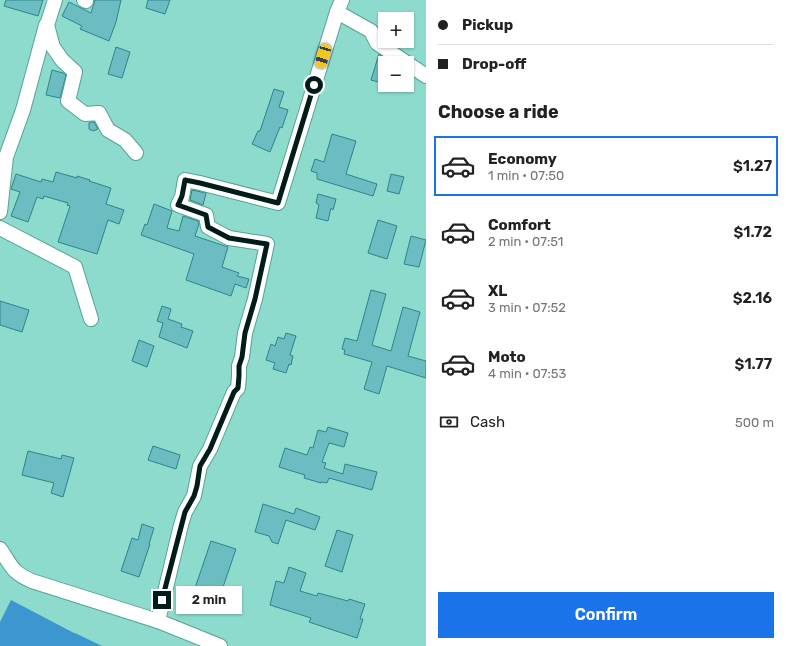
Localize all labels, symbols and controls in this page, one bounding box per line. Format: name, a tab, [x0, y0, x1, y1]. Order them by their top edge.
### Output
map controls	[378, 12, 414, 92]
button: +	[378, 12, 414, 48]
text: Pickup	[462, 16, 513, 34]
car	[314, 43, 332, 69]
text: Drop-off	[462, 55, 526, 73]
button: −	[378, 56, 414, 92]
route start	[305, 76, 323, 94]
text: Choose a ride	[438, 101, 559, 123]
icon: car	[440, 148, 476, 184]
text: Economy	[488, 150, 557, 168]
text: $1.27	[733, 157, 772, 175]
text: 1 min · 07:50	[488, 168, 564, 183]
icon: car	[440, 214, 476, 250]
text: Comfort	[488, 216, 551, 234]
text: $1.72	[733, 223, 772, 241]
text: 2 min · 07:51	[488, 234, 563, 249]
icon: car	[440, 280, 476, 316]
text: XL	[488, 282, 507, 300]
text: $2.16	[733, 289, 772, 307]
text: 3 min · 07:52	[488, 300, 566, 315]
icon: car	[440, 346, 476, 382]
text: Moto	[488, 348, 526, 366]
text: $1.77	[735, 355, 772, 373]
text: 4 min · 07:53	[488, 366, 566, 381]
icon: cash	[438, 411, 460, 433]
text: Cash	[470, 413, 505, 431]
text: 500 m	[735, 415, 774, 430]
callout: 2 min	[176, 586, 242, 614]
route end	[153, 591, 171, 609]
text: 2 min	[192, 592, 226, 607]
button: Confirm	[438, 592, 774, 638]

